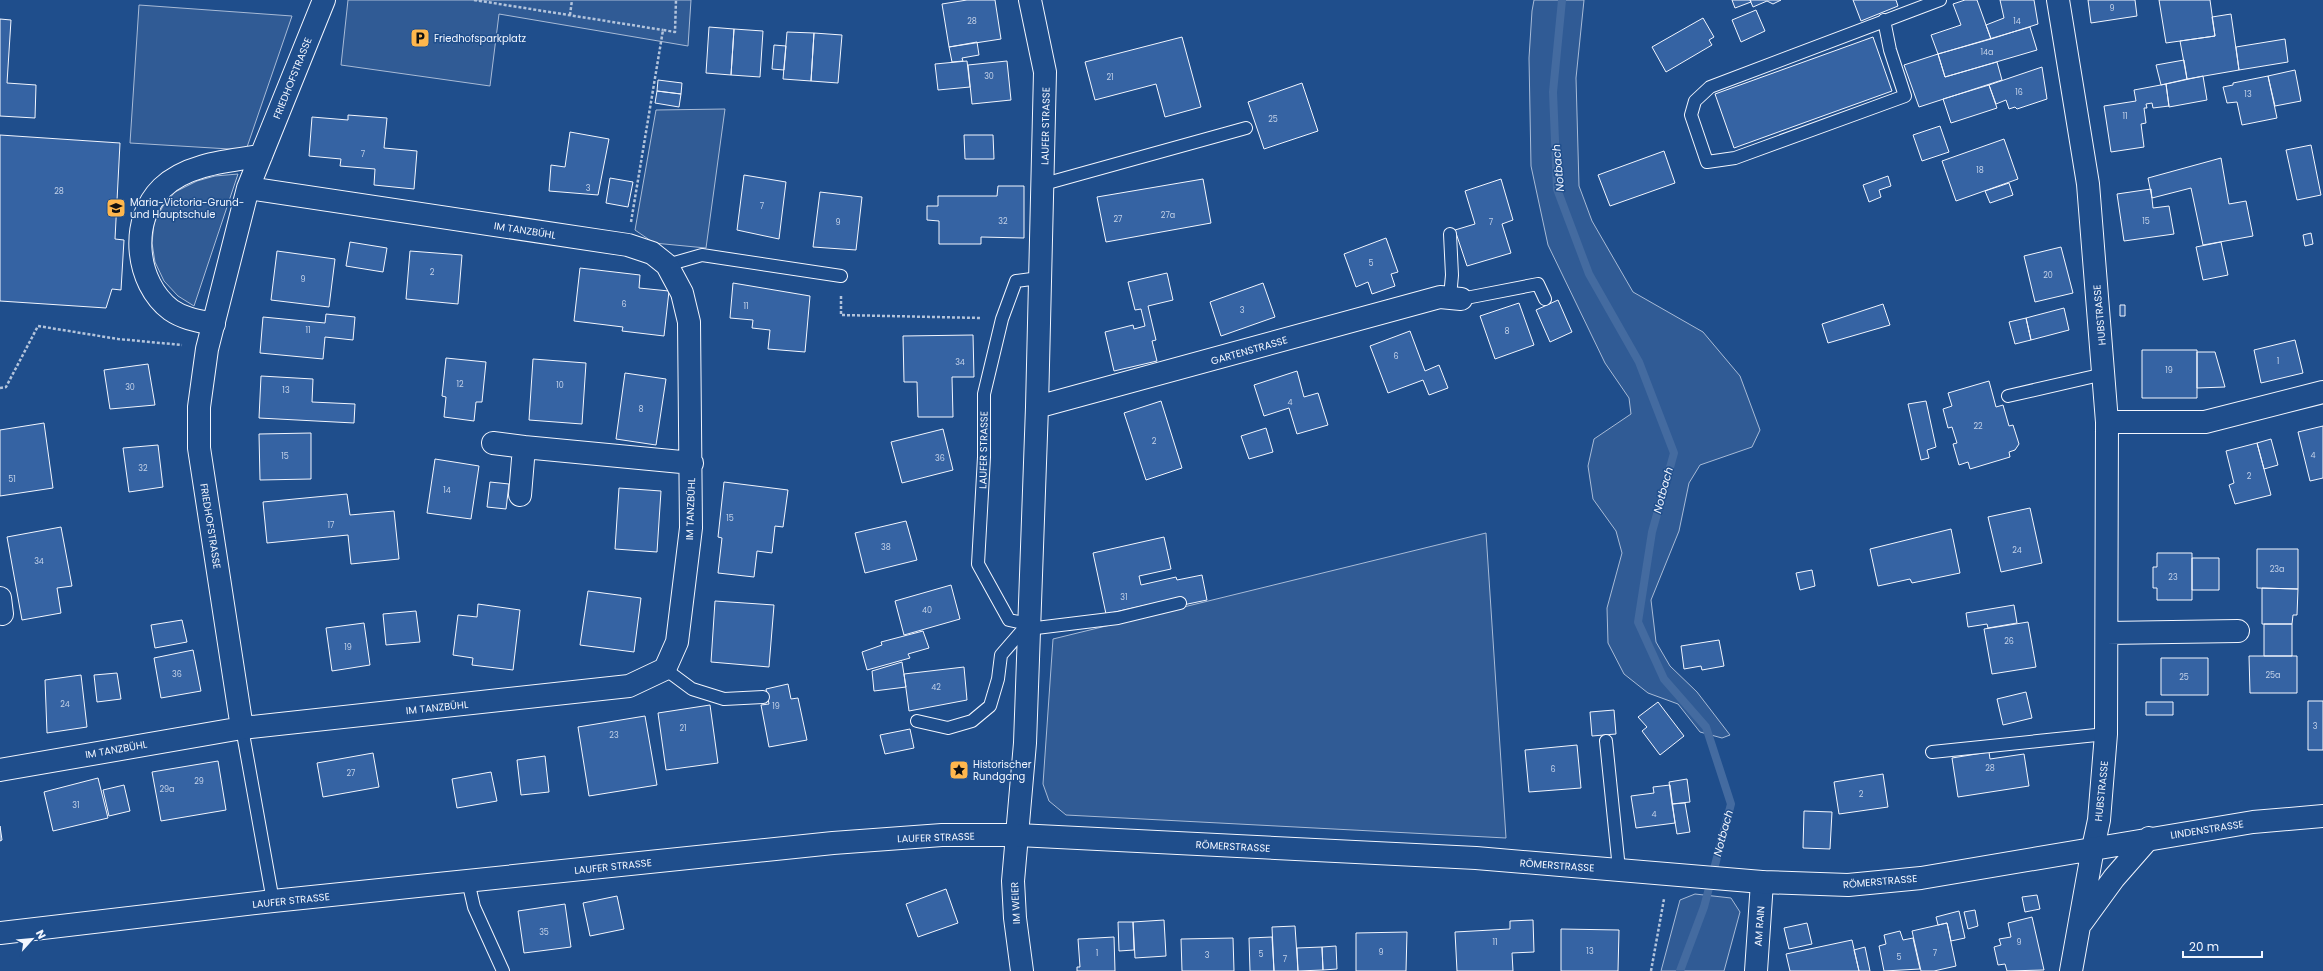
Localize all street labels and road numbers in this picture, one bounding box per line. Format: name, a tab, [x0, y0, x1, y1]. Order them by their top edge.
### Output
street label: FRIEDHOFSTRASSE	[269, 35, 316, 121]
street label: LAUFER STRASSE	[1037, 87, 1054, 165]
street label: IM TANZBÜHL	[493, 218, 558, 243]
street label: HUBSTRASSE	[2089, 284, 2110, 346]
street label: GARTENSTRASSE	[1209, 332, 1289, 369]
street label: LAUFER STRASSE	[975, 411, 992, 489]
street label: IM TANZBÜHL	[682, 477, 699, 540]
street label: FRIEDHOFSTRASSE	[196, 482, 225, 570]
street label: IM TANZBÜHL	[405, 697, 470, 718]
street label: IM TANZBÜHL	[84, 737, 149, 762]
street label: HUBSTRASSE	[2091, 760, 2112, 822]
street label: LINDENSTRASSE	[2169, 816, 2245, 843]
street label: LAUFER STRASSE	[897, 829, 975, 846]
street label: RÖMERSTRASSE	[1195, 837, 1271, 856]
street label: LAUFER STRASSE	[574, 855, 652, 878]
street label: RÖMERSTRASSE	[1519, 855, 1595, 876]
street label: RÖMERSTRASSE	[1842, 871, 1918, 892]
street label: IM WEIER	[1007, 881, 1024, 924]
street label: LAUFER STRASSE	[252, 889, 330, 912]
street label: AM RAIN	[1751, 905, 1768, 947]

